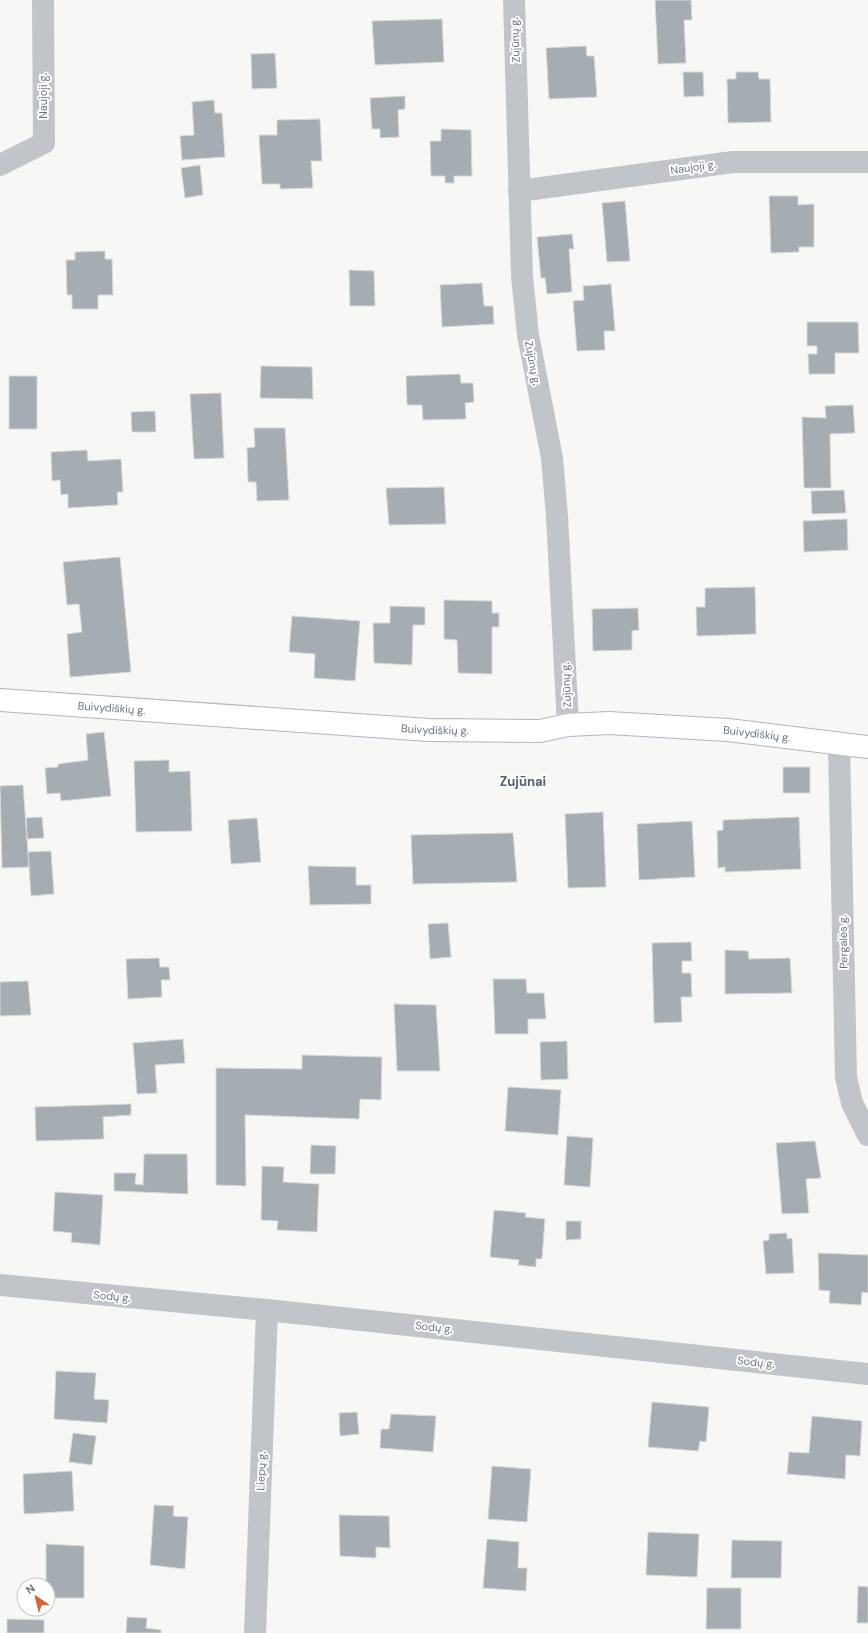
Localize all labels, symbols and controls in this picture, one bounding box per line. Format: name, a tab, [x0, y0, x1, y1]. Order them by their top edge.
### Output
street label: Zujūnų g.	[507, 17, 523, 63]
street label: Naujoji g.	[36, 73, 50, 119]
street label: Naujoji g.	[669, 157, 717, 177]
street label: Zujūnų g.	[522, 340, 544, 386]
street label: Zujūnų g.	[558, 662, 574, 708]
street label: Buivydiškių g.	[77, 698, 146, 717]
street label: Buivydiškių g.	[401, 721, 469, 737]
street label: Buivydiškių g.	[723, 723, 791, 745]
district label: Zujūnai	[500, 773, 546, 790]
street label: Pergalės g.	[836, 915, 850, 969]
street label: Sodų g.	[93, 1287, 131, 1305]
street label: Sodų g.	[415, 1318, 453, 1336]
street label: Sodų g.	[737, 1353, 775, 1371]
street label: Liepų g.	[253, 1451, 269, 1491]
north arrow	[16, 1577, 56, 1617]
text: N	[23, 1581, 38, 1597]

